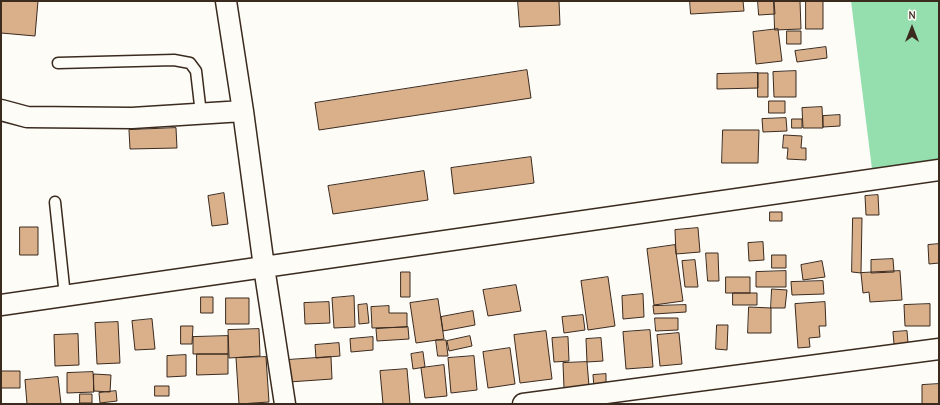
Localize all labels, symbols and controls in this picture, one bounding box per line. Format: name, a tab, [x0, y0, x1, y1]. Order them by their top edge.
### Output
north arrow	[892, 8, 932, 48]
text: N	[908, 9, 916, 22]

